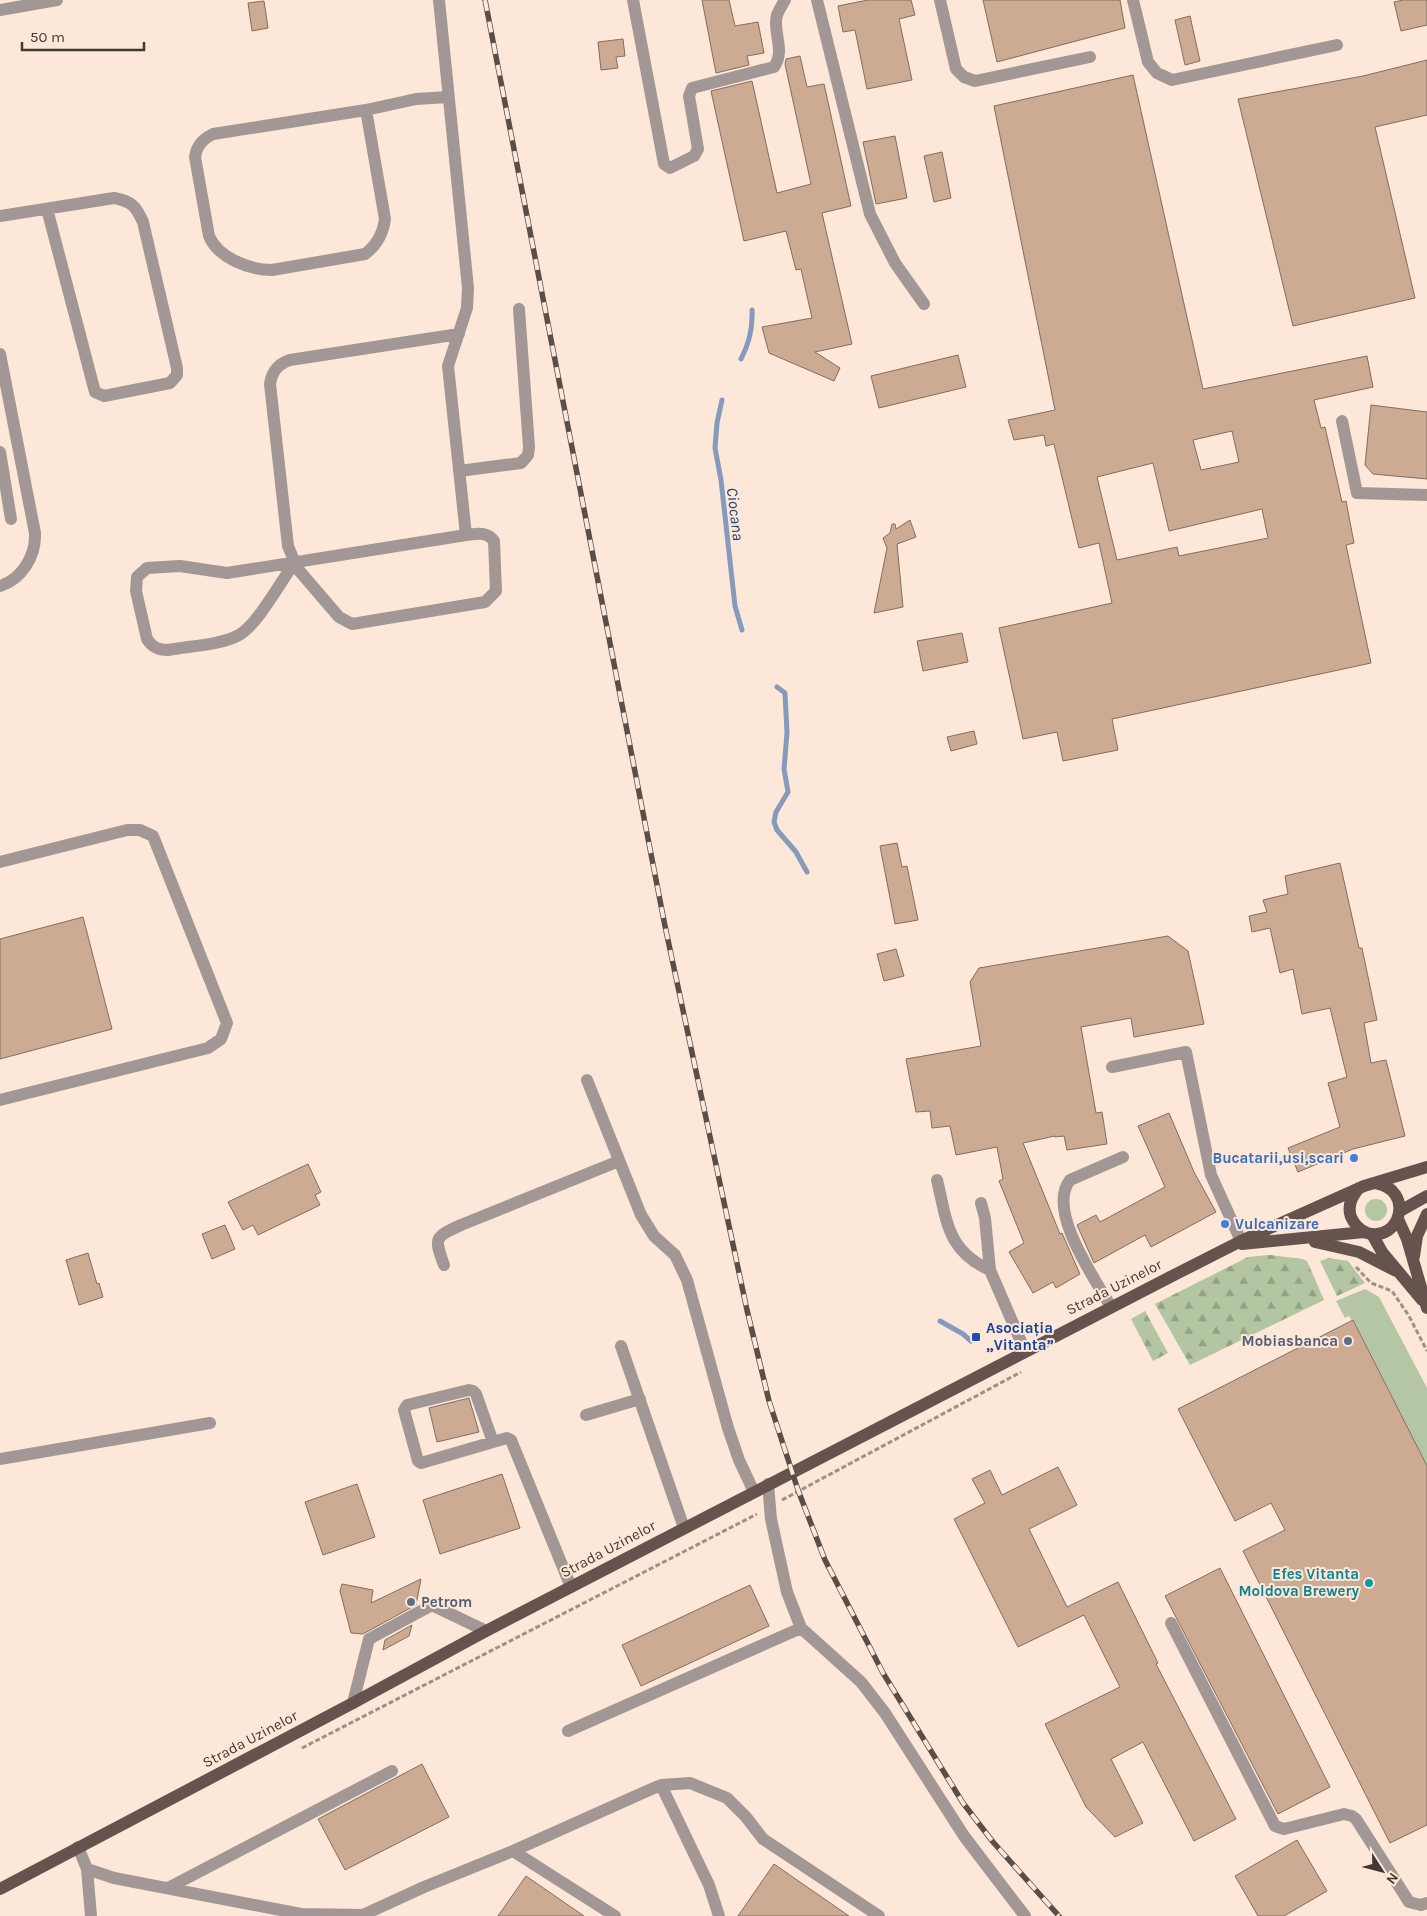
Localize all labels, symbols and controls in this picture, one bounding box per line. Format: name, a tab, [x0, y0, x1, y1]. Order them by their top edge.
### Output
scale bar	[22, 20, 145, 52]
text: 50 m	[30, 28, 65, 46]
water label: Ciocana	[723, 486, 748, 542]
place label: Bucatarii,usi,scari	[1212, 1149, 1344, 1167]
marker: Bucatarii,usi,scari	[1348, 1152, 1360, 1164]
place label: Vulcanizare	[1235, 1215, 1319, 1233]
marker: Vulcanizare	[1219, 1218, 1231, 1230]
street label: Strada Uzinelor	[1063, 1255, 1165, 1319]
place label: Asociația „Vitanta”	[986, 1319, 1054, 1354]
marker: Asociația „Vitanta”	[970, 1331, 982, 1343]
place label: Mobiasbanca	[1242, 1332, 1338, 1350]
marker: Mobiasbanca	[1342, 1335, 1354, 1347]
street label: Strada Uzinelor	[557, 1516, 659, 1582]
place label: Efes Vitanta Moldova Brewery	[1238, 1565, 1359, 1600]
marker: Efes Vitanta Moldova Brewery	[1363, 1577, 1375, 1589]
place label: Petrom	[421, 1593, 472, 1611]
marker: Petrom	[405, 1596, 417, 1608]
street label: Strada Uzinelor	[199, 1706, 301, 1772]
north arrow	[1357, 1846, 1407, 1896]
text: N	[1382, 1869, 1402, 1887]

